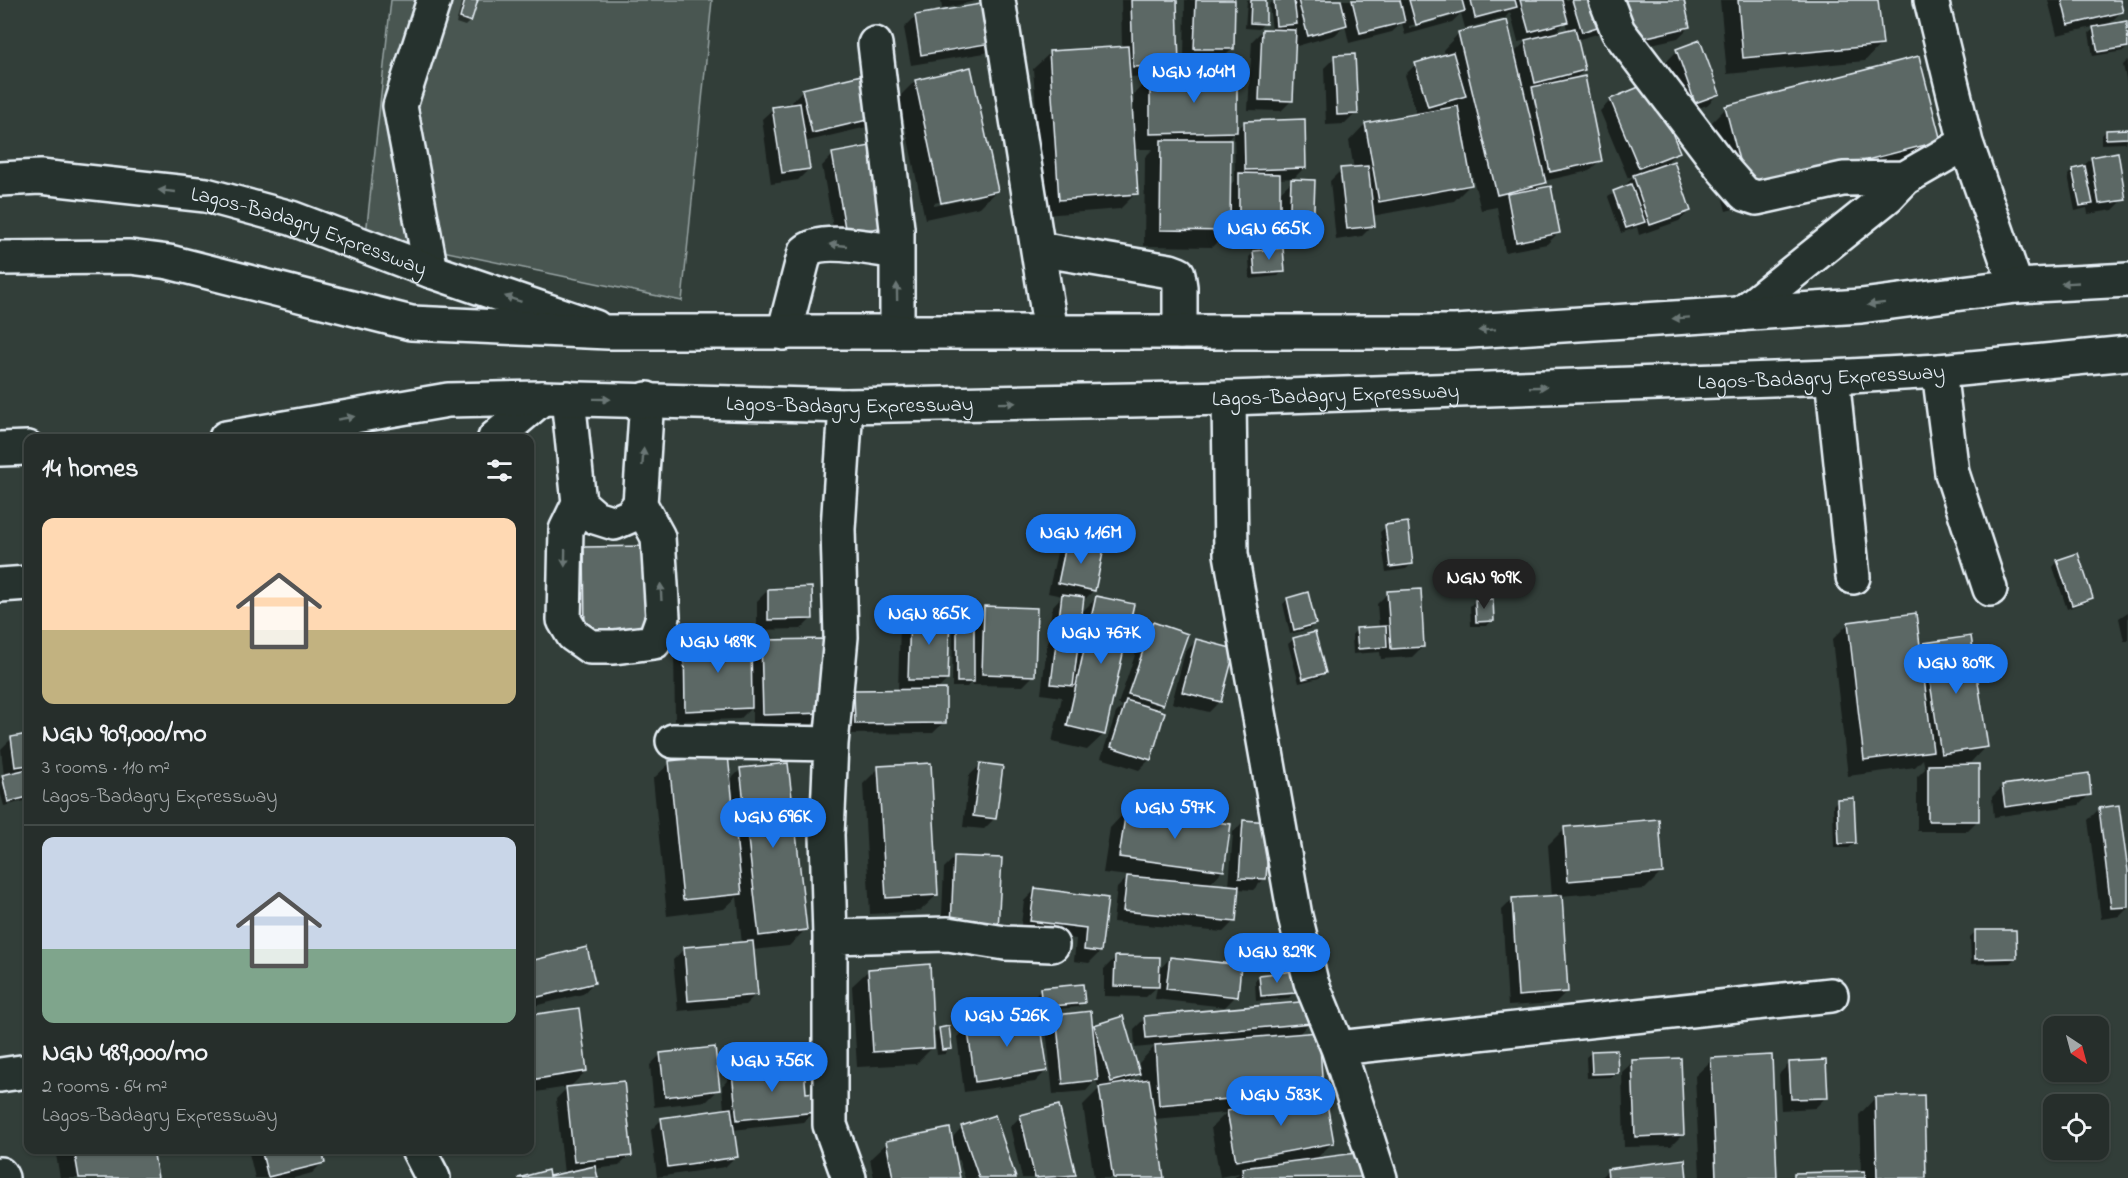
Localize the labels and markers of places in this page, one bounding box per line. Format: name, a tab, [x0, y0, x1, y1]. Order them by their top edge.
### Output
pin: NGN 1.04M	[1125, 53, 1263, 104]
pin: NGN 665K	[1207, 210, 1331, 261]
pin: NGN 1.16M	[1012, 514, 1150, 565]
pin: NGN 909K	[1422, 559, 1546, 610]
pin: NGN 865K	[867, 595, 991, 646]
pin: NGN 767K	[1039, 614, 1163, 665]
pin: NGN 489K	[656, 623, 780, 674]
pin: NGN 809K	[1894, 644, 2018, 695]
pin: NGN 597K	[1113, 789, 1237, 840]
pin: NGN 696K	[711, 798, 835, 849]
pin: NGN 829K	[1215, 933, 1339, 984]
pin: NGN 526K	[945, 997, 1069, 1048]
pin: NGN 756K	[710, 1042, 834, 1093]
pin: NGN 583K	[1219, 1076, 1343, 1127]

